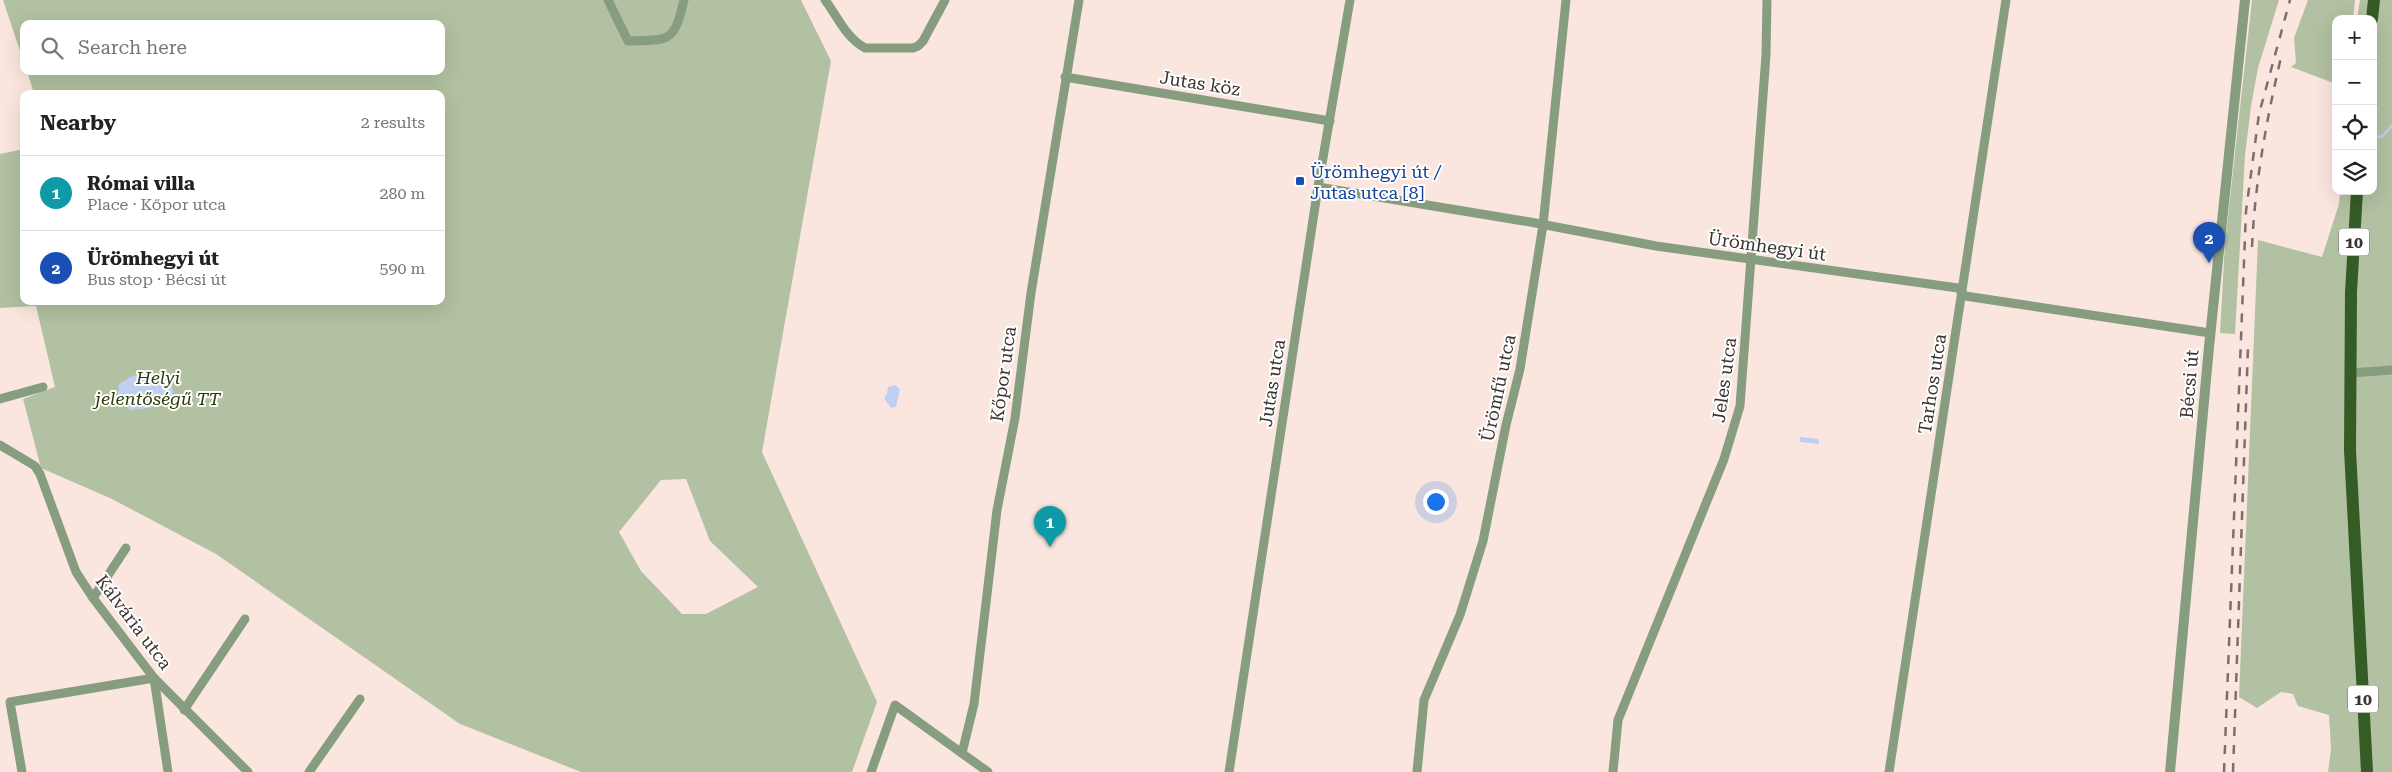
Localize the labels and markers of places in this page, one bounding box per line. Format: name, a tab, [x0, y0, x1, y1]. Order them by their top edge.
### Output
place label: Ürömhegyi út / Jutas utca [8]	[1310, 161, 1442, 203]
marker: Ürömhegyi út / Jutas utca [8]	[1294, 175, 1306, 187]
pin: 2	[2193, 222, 2225, 263]
pin: 1	[1034, 506, 1066, 547]

